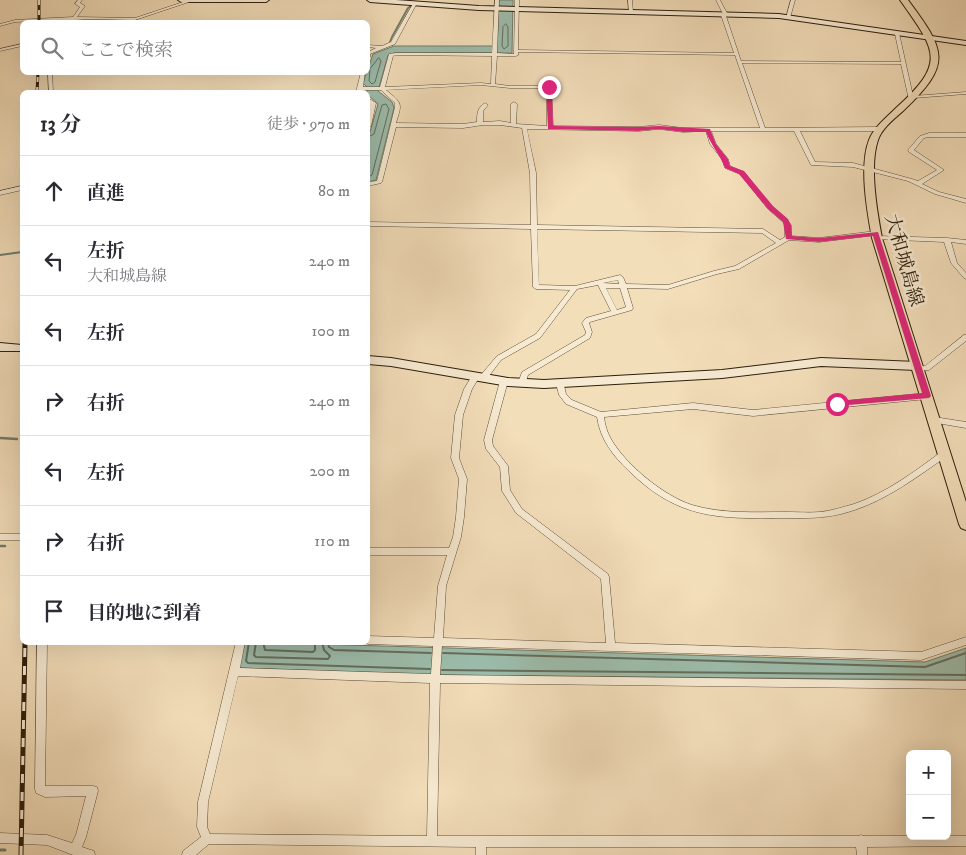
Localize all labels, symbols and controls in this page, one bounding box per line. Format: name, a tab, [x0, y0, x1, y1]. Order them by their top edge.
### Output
search box	[20, 20, 370, 75]
icon: search	[38, 34, 66, 62]
text: ここで検索	[78, 39, 173, 62]
route end	[538, 76, 561, 99]
text: 13 分	[40, 112, 81, 138]
text: 徒歩 · 970 m	[267, 114, 350, 134]
icon: ahead	[40, 177, 68, 205]
text: 80 m	[318, 181, 350, 201]
text: 直進	[87, 182, 125, 205]
street label: 大和城島線	[879, 212, 928, 309]
text: 左折	[87, 240, 125, 263]
icon: left	[40, 247, 68, 275]
text: 240 m	[309, 251, 350, 271]
text: 大和城島線	[87, 266, 167, 286]
icon: left	[40, 317, 68, 345]
text: 100 m	[312, 321, 350, 341]
text: 左折	[87, 322, 125, 345]
icon: right	[40, 387, 68, 415]
text: 240 m	[309, 391, 350, 411]
text: 右折	[87, 392, 125, 415]
route start	[826, 393, 849, 416]
icon: left	[40, 457, 68, 485]
text: 200 m	[309, 461, 350, 481]
text: 左折	[87, 462, 125, 485]
icon: right	[40, 527, 68, 555]
text: 110 m	[314, 531, 350, 551]
text: 右折	[87, 532, 125, 555]
icon: arrive	[40, 597, 68, 625]
text: 目的地に到着	[87, 602, 201, 625]
map controls	[906, 750, 951, 840]
button: +	[906, 750, 951, 795]
button: −	[906, 795, 951, 840]

